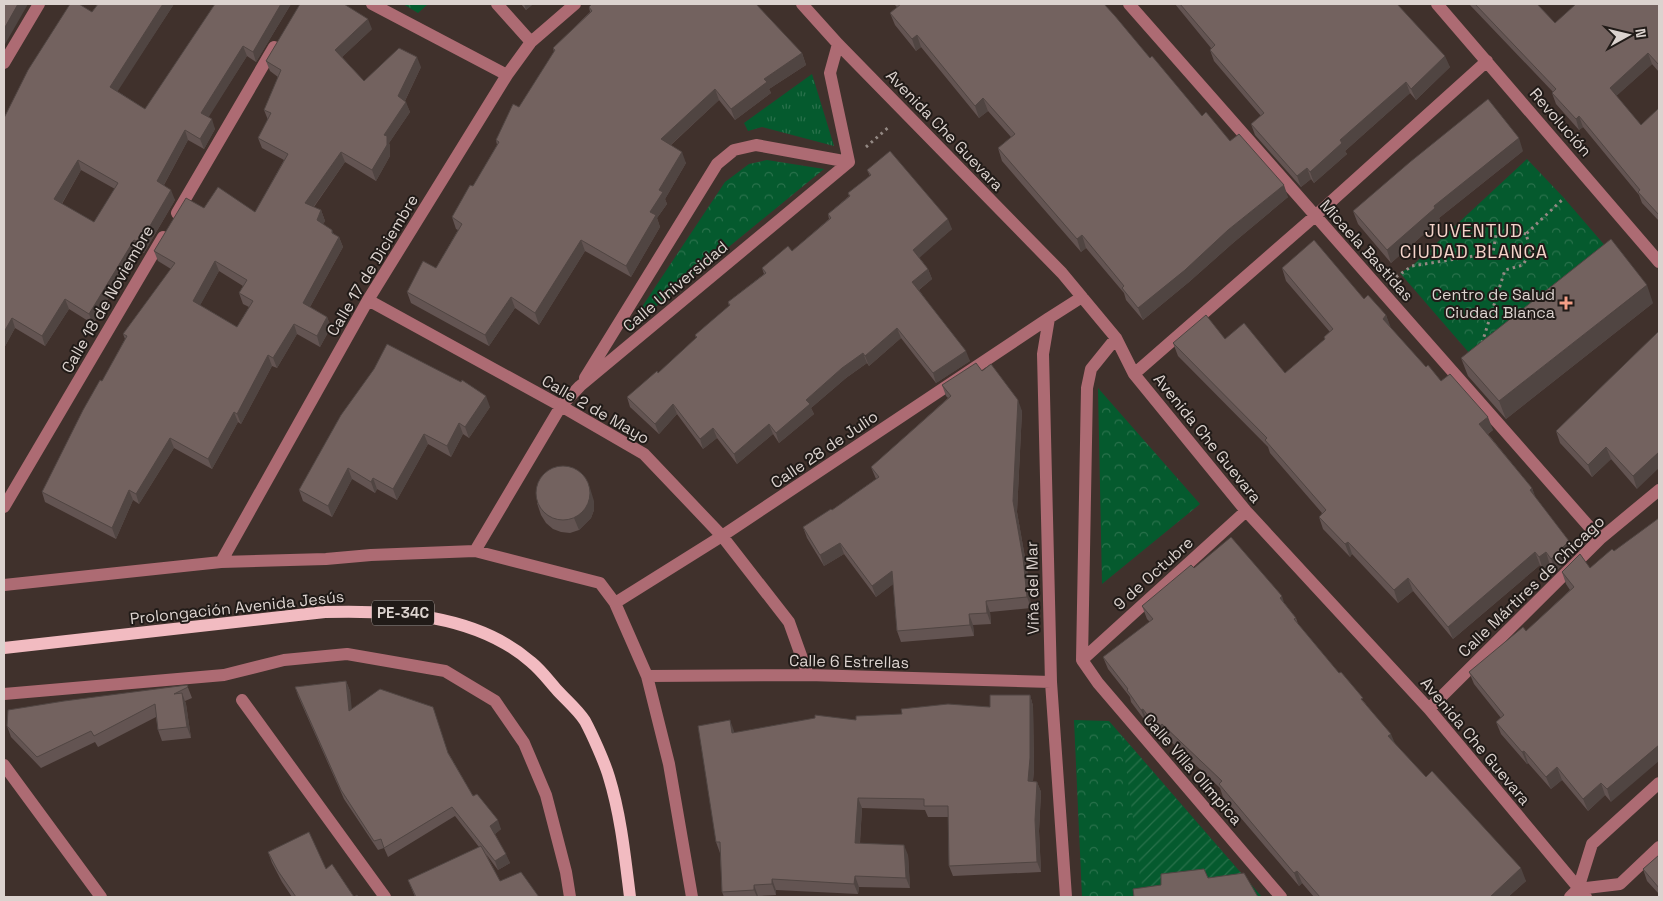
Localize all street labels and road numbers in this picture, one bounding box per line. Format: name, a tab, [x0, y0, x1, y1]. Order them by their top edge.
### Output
street label: Avenida Che Guevara	[881, 65, 1008, 195]
street label: Revolución	[1525, 84, 1596, 161]
street label: Calle 17 de Diciembre	[322, 191, 423, 340]
street label: Micaela Bastidas	[1315, 195, 1418, 306]
street label: Calle 18 de Noviembre	[57, 222, 158, 377]
street label: Calle Universidad	[618, 236, 732, 336]
street label: Avenida Che Guevara	[1149, 369, 1266, 507]
street label: Calle 2 de Mayo	[538, 370, 653, 449]
street label: Calle 28 de Julio	[767, 406, 882, 493]
street label: Calle Mártires de Chicago	[1454, 511, 1609, 662]
street label: 9 de Octubre	[1109, 532, 1198, 615]
street label: Viña del Mar	[1021, 541, 1044, 635]
street label: Prolongación Avenida Jesús	[129, 586, 345, 629]
road number: PE-34C	[372, 600, 434, 626]
street label: Calle 6 Estrellas	[789, 650, 909, 673]
street label: Avenida Che Guevara	[1416, 673, 1535, 810]
street label: Calle Villa Olímpica	[1138, 709, 1247, 829]

